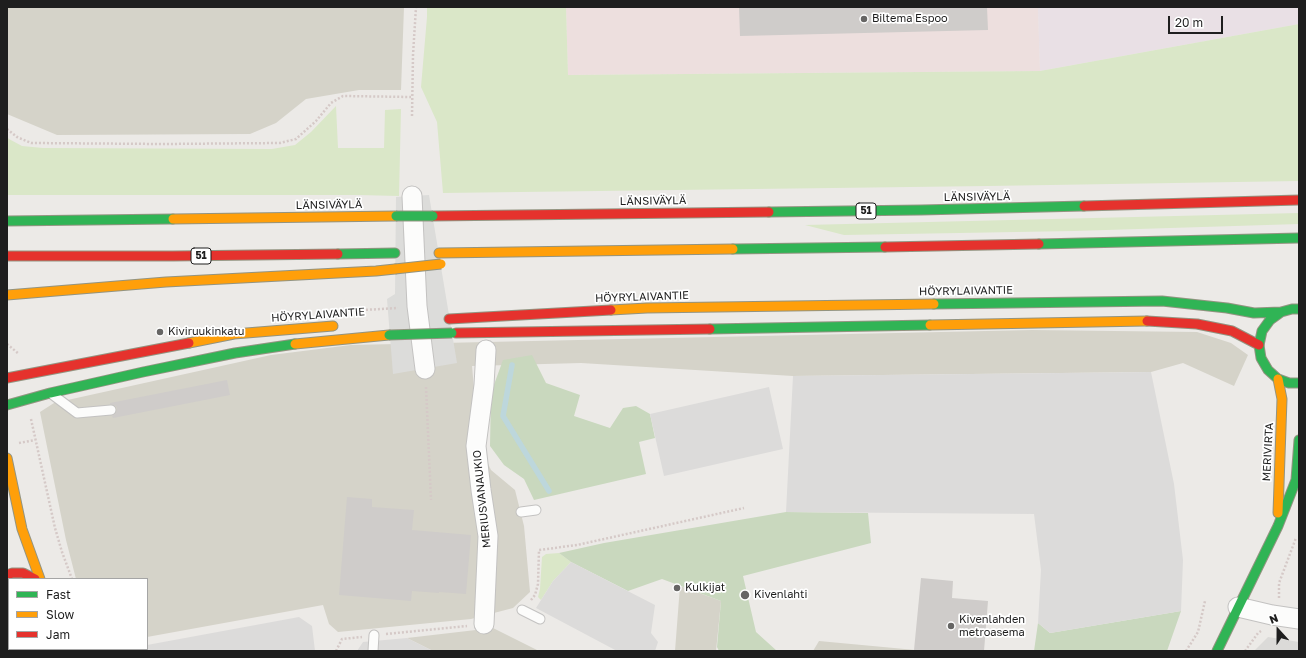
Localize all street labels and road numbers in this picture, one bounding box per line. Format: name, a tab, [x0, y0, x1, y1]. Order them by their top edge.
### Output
street label: LÄNSIVÄYLÄ	[944, 190, 1010, 204]
street label: LÄNSIVÄYLÄ	[620, 194, 686, 208]
street label: LÄNSIVÄYLÄ	[296, 198, 362, 212]
road number: 51	[856, 203, 876, 219]
road number: 51	[191, 248, 211, 264]
street label: HÖYRYLAIVANTIE	[919, 284, 1013, 298]
street label: HÖYRYLAIVANTIE	[595, 289, 689, 305]
street label: HÖYRYLAIVANTIE	[271, 305, 365, 325]
street label: MERIVIRTA	[1260, 422, 1276, 482]
street label: MERIUSVANAUKIO	[470, 449, 494, 549]

